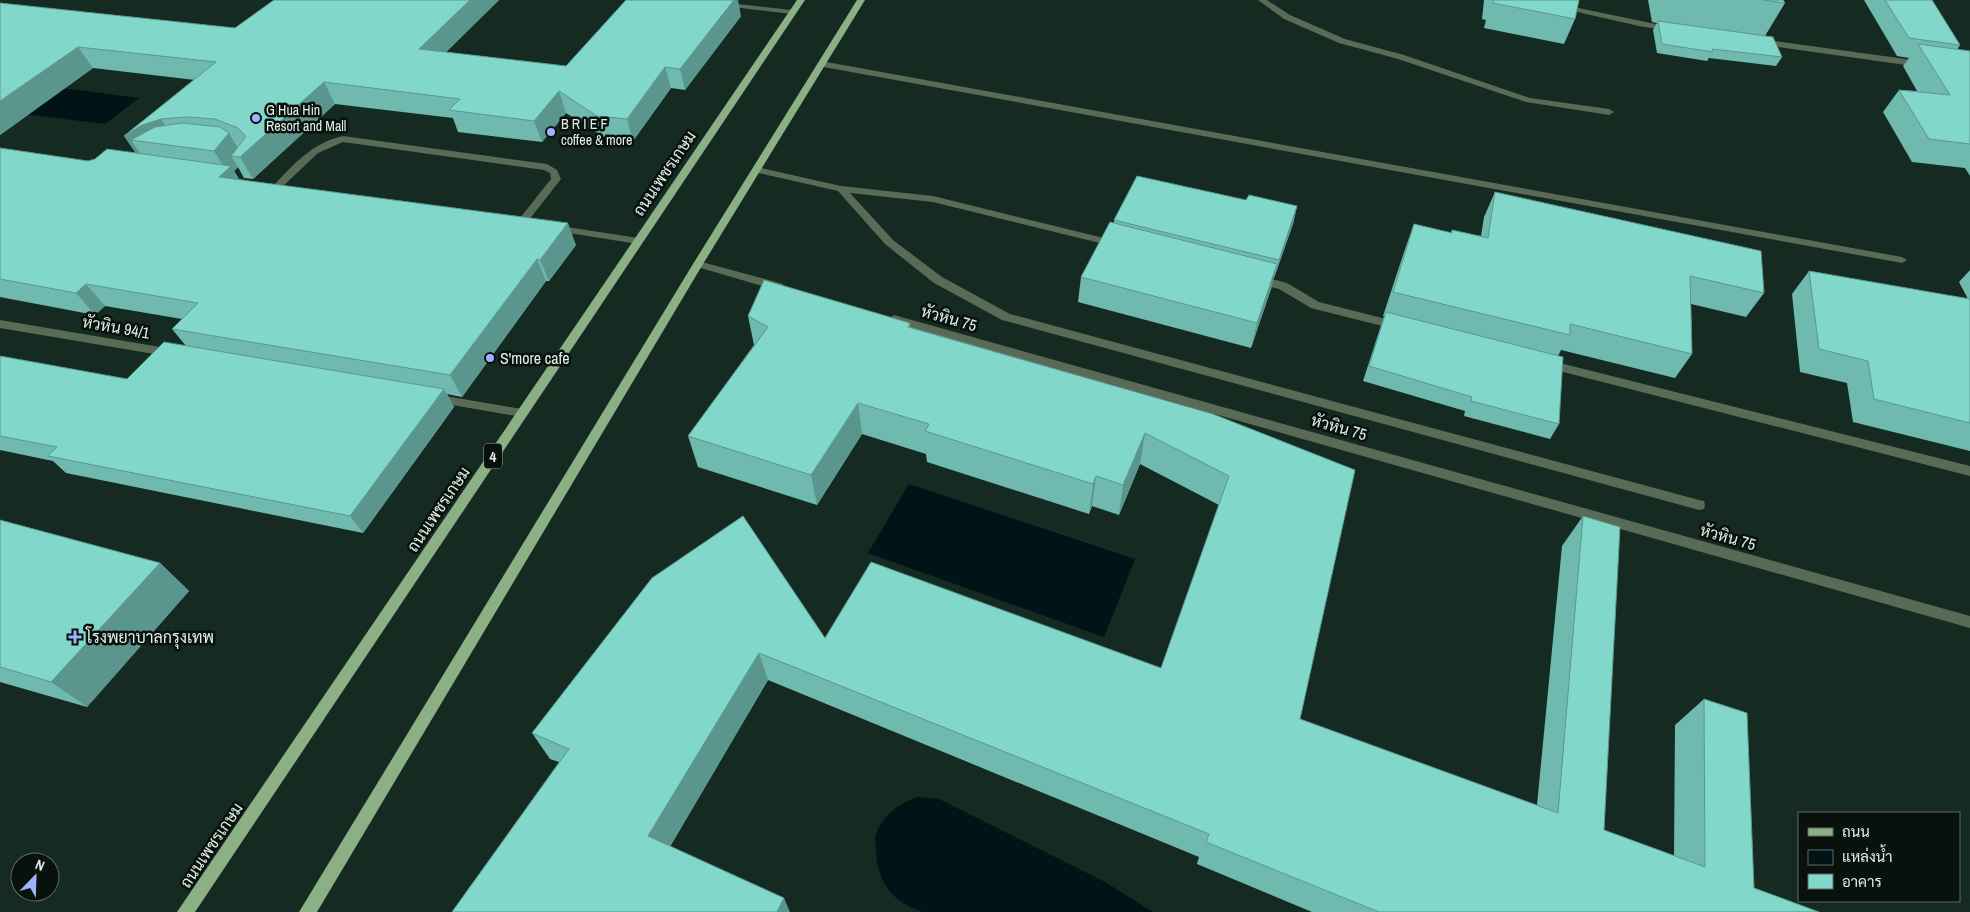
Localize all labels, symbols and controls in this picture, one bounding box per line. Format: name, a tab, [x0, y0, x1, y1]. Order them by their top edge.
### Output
place label: G Hua Hin Resort and Mall	[266, 101, 346, 135]
marker: G Hua Hin Resort and Mall	[250, 112, 262, 124]
place label: B R I E F coffee & more	[561, 115, 632, 149]
marker: B R I E F coffee & more	[545, 126, 557, 138]
street label: ถนนเพชรเกษม	[627, 126, 701, 220]
street label: หัวหิน 75	[919, 300, 979, 336]
street label: หัวหิน 94/1	[81, 310, 152, 344]
place label: S'more cafe	[500, 347, 570, 369]
marker: S'more cafe	[484, 352, 496, 364]
street label: หัวหิน 75	[1309, 409, 1369, 445]
road number: 4	[484, 444, 502, 468]
street label: ถนนเพชรเกษม	[401, 462, 475, 556]
street label: หัวหิน 75	[1698, 519, 1758, 555]
place label: โรงพยาบาลกรุงเทพ	[85, 626, 214, 649]
marker: โรงพยาบาลกรุงเทพ	[68, 630, 82, 644]
street label: ถนนเพชรเกษม	[174, 798, 248, 892]
legend	[1798, 812, 1960, 902]
text: ถนน	[1842, 821, 1870, 842]
text: แหล่งน้ำ	[1842, 844, 1893, 867]
north arrow	[10, 852, 60, 902]
text: N	[33, 855, 47, 875]
text: อาคาร	[1842, 871, 1882, 892]

